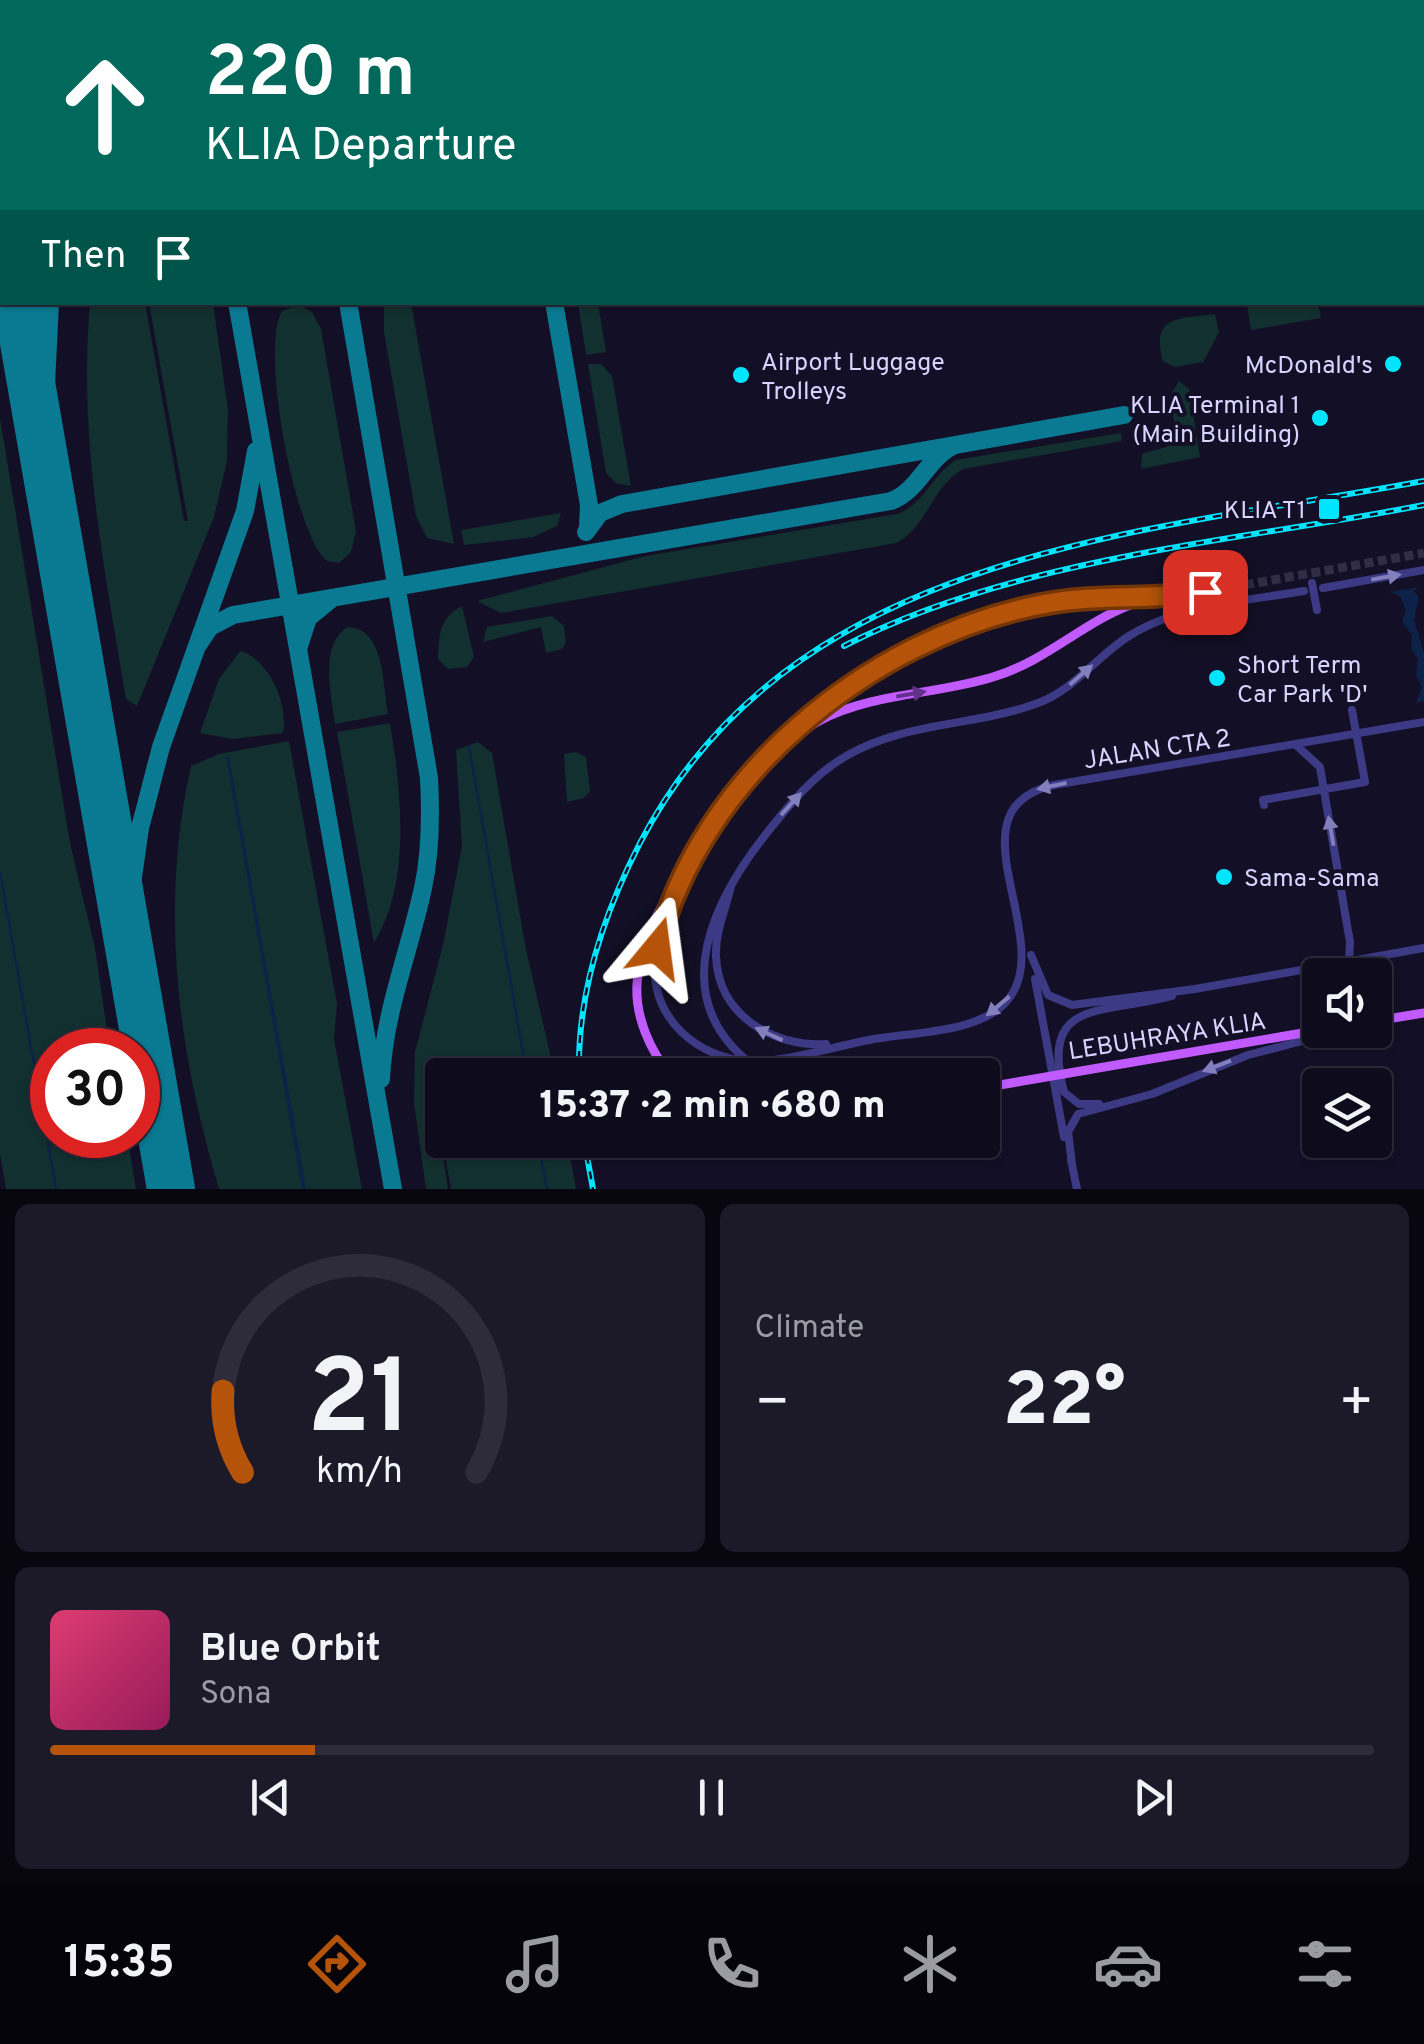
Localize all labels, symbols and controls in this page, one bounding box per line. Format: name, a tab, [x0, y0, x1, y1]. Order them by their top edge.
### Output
text: 220 m	[205, 32, 415, 121]
icon: ahead	[40, 40, 170, 170]
text: KLIA Departure	[205, 119, 516, 176]
icon: arrive	[146, 230, 201, 285]
text: Then	[40, 233, 126, 282]
place label: Airport Luggage Trolleys	[761, 348, 945, 409]
place label: McDonald's	[1245, 351, 1373, 383]
marker: McDonald's	[1382, 353, 1404, 375]
marker: Airport Luggage Trolleys	[730, 364, 752, 386]
place label: KLIA Terminal 1 (Main Building)	[1130, 391, 1300, 452]
marker: KLIA Terminal 1 (Main Building)	[1309, 407, 1331, 429]
place label: KLIA T1	[1224, 496, 1306, 528]
marker: KLIA T1	[1316, 496, 1342, 522]
pin	[1163, 550, 1248, 635]
icon: arrive	[1178, 565, 1233, 620]
one-way arrow	[1371, 569, 1403, 584]
place label: Short Term Car Park 'D'	[1237, 651, 1367, 712]
one-way arrow	[1068, 664, 1093, 686]
marker: Short Term Car Park 'D'	[1206, 667, 1228, 689]
one-way arrow	[895, 686, 927, 701]
street label: JALAN CTA 2	[1082, 724, 1233, 778]
one-way arrow	[1036, 779, 1067, 794]
one-way arrow	[780, 793, 803, 817]
one-way arrow	[1323, 815, 1338, 847]
place label: Sama-Sama	[1244, 864, 1379, 896]
marker: Sama-Sama	[1213, 866, 1235, 888]
position arrow	[605, 896, 709, 1000]
map controls	[1302, 958, 1392, 1158]
button: sound	[1302, 958, 1392, 1048]
one-way arrow	[986, 995, 1011, 1016]
street label: LEBUHRAYA KLIA	[1066, 1007, 1269, 1069]
one-way arrow	[755, 1025, 784, 1042]
speed limit sign: 30	[30, 1028, 160, 1158]
one-way arrow	[1201, 1059, 1231, 1074]
button: layers	[1302, 1068, 1392, 1158]
text: 15:37 · 2 min · 680 m	[539, 1083, 886, 1132]
text: Climate	[755, 1309, 864, 1349]
text: 21	[307, 1338, 412, 1470]
text: 22°	[1003, 1357, 1126, 1452]
text: −	[755, 1370, 790, 1440]
text: +	[1339, 1370, 1374, 1440]
text: km/h	[316, 1450, 403, 1496]
text: Blue Orbit	[200, 1626, 381, 1675]
text: Sona	[200, 1675, 271, 1715]
icon: previous	[243, 1770, 298, 1825]
icon: pause	[684, 1770, 739, 1825]
icon: next	[1126, 1770, 1181, 1825]
icon: directions	[302, 1929, 372, 1999]
icon: music	[500, 1929, 570, 1999]
icon: phone	[697, 1929, 767, 1999]
icon: climate	[895, 1929, 965, 1999]
icon: car	[1093, 1929, 1163, 1999]
icon: filters	[1290, 1929, 1360, 1999]
text: 15:35	[64, 1936, 175, 1993]

